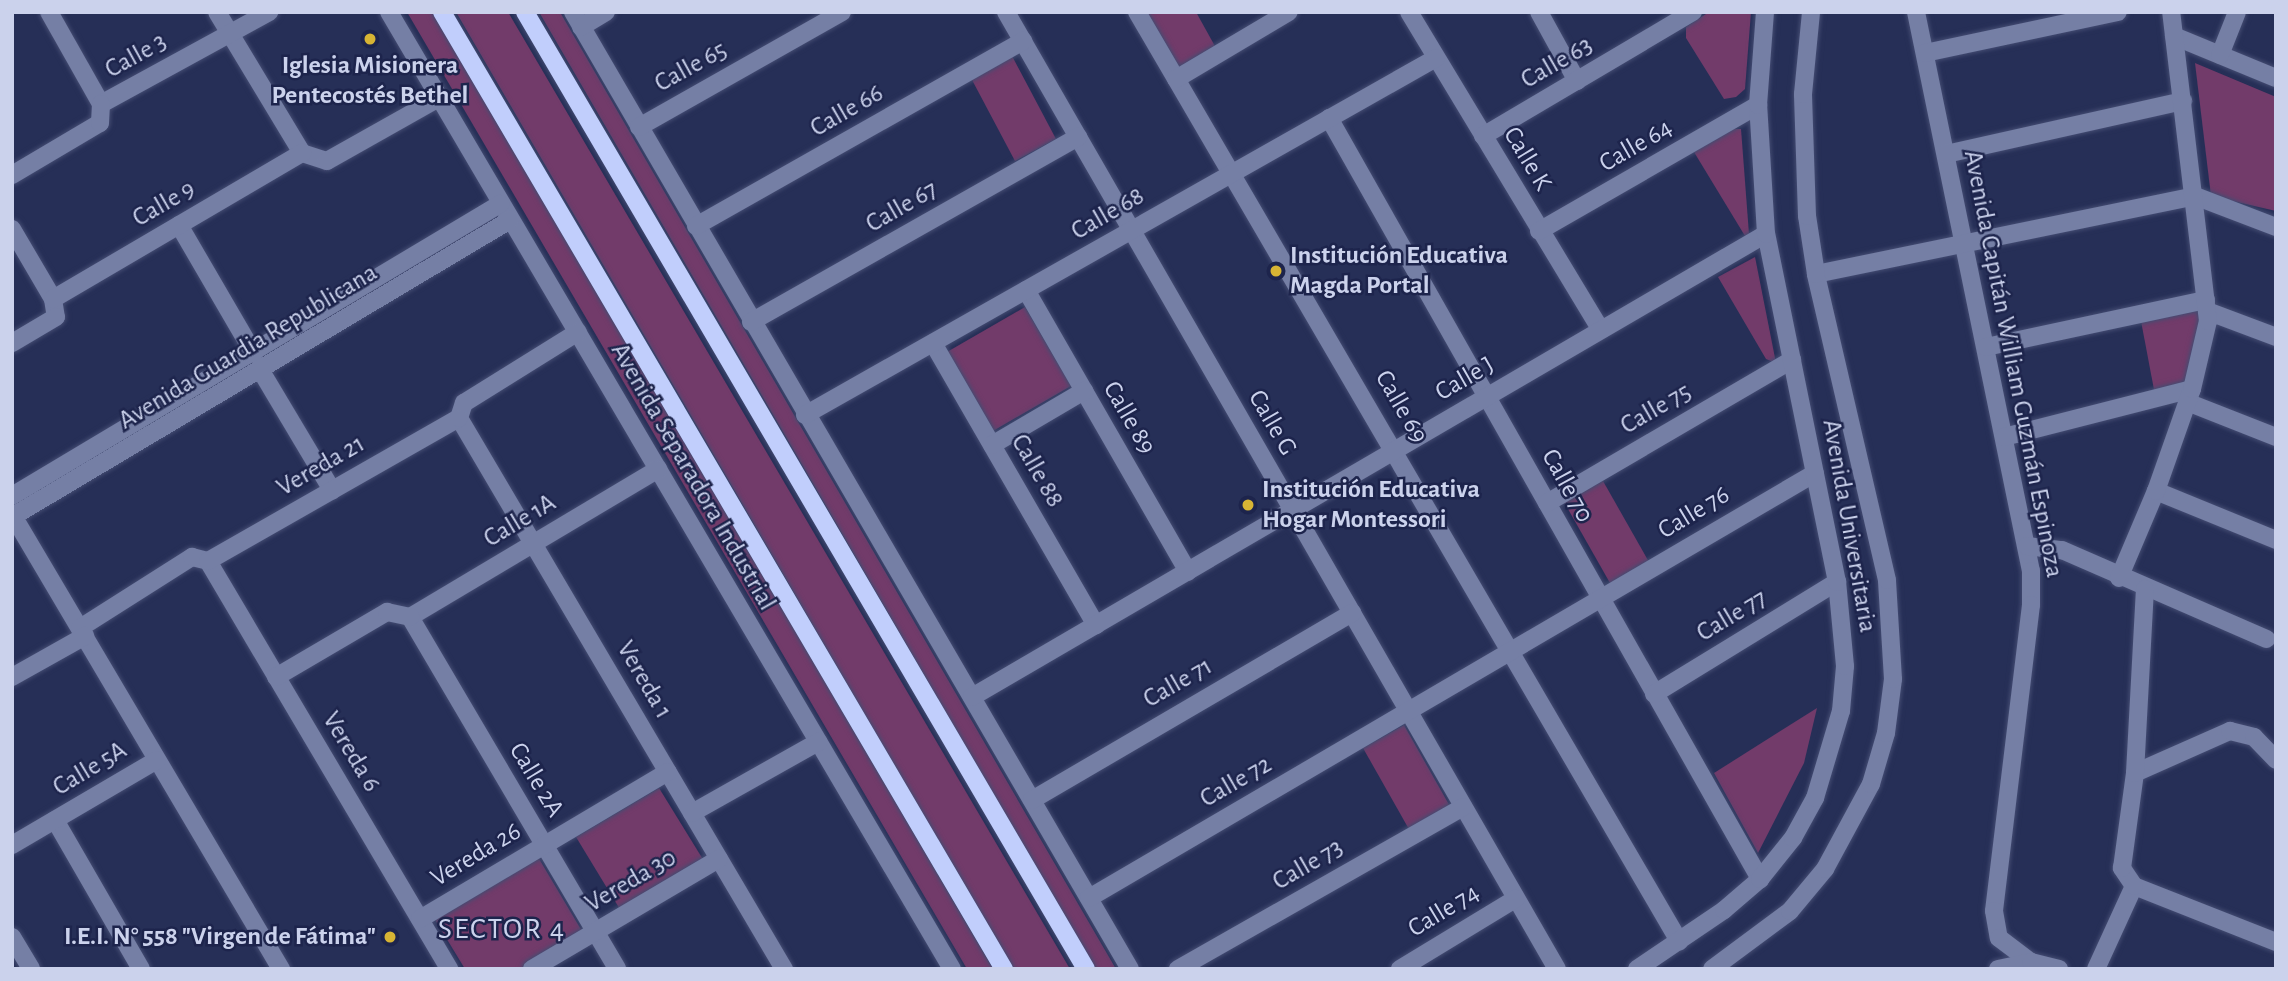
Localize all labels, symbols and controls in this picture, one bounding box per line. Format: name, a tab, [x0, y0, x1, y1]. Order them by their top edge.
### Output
street label: Calle 3	[100, 27, 172, 85]
street label: Calle 63	[1516, 30, 1598, 96]
marker: Iglesia Misionera Pentecostés Bethel	[362, 31, 378, 47]
street label: Calle 65	[649, 35, 733, 99]
place label: Iglesia Misionera Pentecostés Bethel	[272, 50, 468, 112]
street label: Calle 66	[805, 78, 889, 144]
street label: Calle 64	[1594, 113, 1678, 179]
street label: Calle K	[1496, 121, 1558, 197]
street label: Avenida Capitán William Guzmán Espinoza	[1956, 148, 2070, 580]
street label: Calle 9	[127, 174, 201, 234]
street label: Calle 67	[861, 174, 943, 240]
street label: Calle 68	[1066, 181, 1150, 247]
place label: Institución Educativa Magda Portal	[1290, 240, 1508, 302]
street label: Avenida Guardia Republicana	[113, 257, 383, 437]
marker: Institución Educativa Magda Portal	[1268, 263, 1284, 279]
street label: Avenida Separadora Industrial	[604, 338, 782, 616]
street label: Calle J	[1430, 350, 1500, 408]
street label: Calle 69	[1368, 365, 1434, 449]
street label: Calle 89	[1096, 376, 1162, 460]
street label: Calle 75	[1615, 376, 1697, 442]
street label: Calle G	[1241, 385, 1303, 461]
street label: Avenida Universitaria	[1815, 417, 1883, 635]
street label: Vereda 21	[271, 428, 371, 504]
street label: Calle 88	[1004, 429, 1070, 513]
street label: Calle 70	[1534, 444, 1600, 528]
place label: Institución Educativa Hogar Montessori	[1262, 474, 1480, 536]
street label: Calle 76	[1653, 480, 1735, 546]
street label: Calle 1A	[478, 487, 562, 555]
marker: Institución Educativa Hogar Montessori	[1240, 497, 1256, 513]
street label: Calle 77	[1691, 583, 1773, 649]
street label: Vereda 1	[609, 636, 679, 724]
street label: Calle 71	[1138, 651, 1218, 715]
street label: Vereda 6	[315, 706, 387, 798]
street label: Calle 5A	[47, 735, 133, 803]
street label: Calle 2A	[502, 737, 570, 823]
street label: Calle 72	[1195, 749, 1277, 815]
street label: Vereda 26	[425, 816, 527, 894]
street label: Calle 73	[1267, 832, 1349, 898]
street label: Vereda 30	[580, 842, 682, 920]
street label: Calle 74	[1403, 878, 1485, 944]
district label: SECTOR 4	[439, 911, 565, 947]
place label: I.E.I. N° 558 "Virgen de Fátima"	[64, 921, 376, 953]
marker: I.E.I. N° 558 "Virgen de Fátima"	[382, 929, 398, 945]

